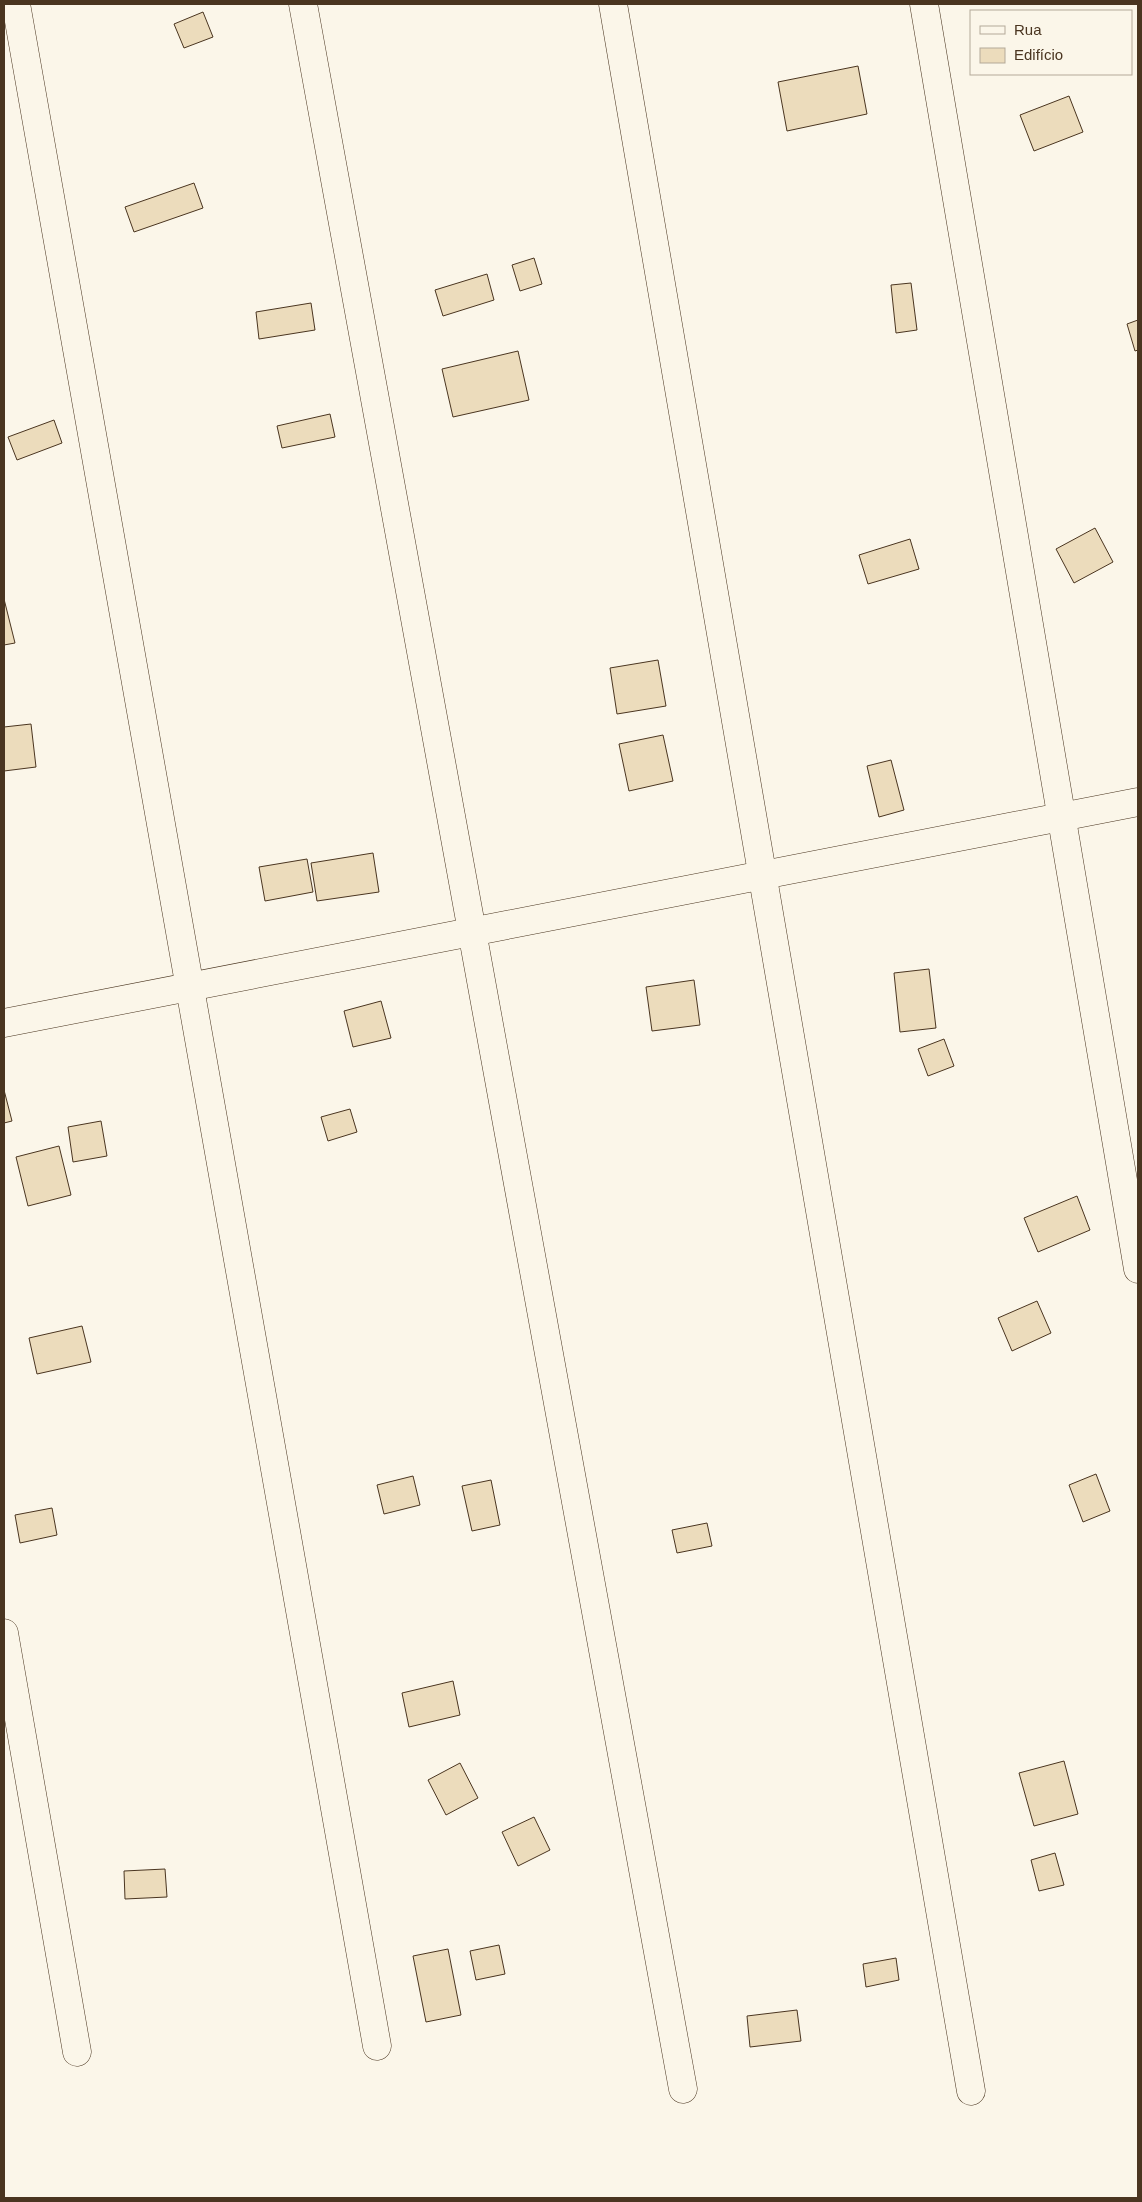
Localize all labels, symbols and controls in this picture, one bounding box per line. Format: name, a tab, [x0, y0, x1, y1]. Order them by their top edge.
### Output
legend	[970, 10, 1132, 75]
text: Rua	[1014, 21, 1042, 38]
text: Edifício	[1014, 46, 1063, 63]

